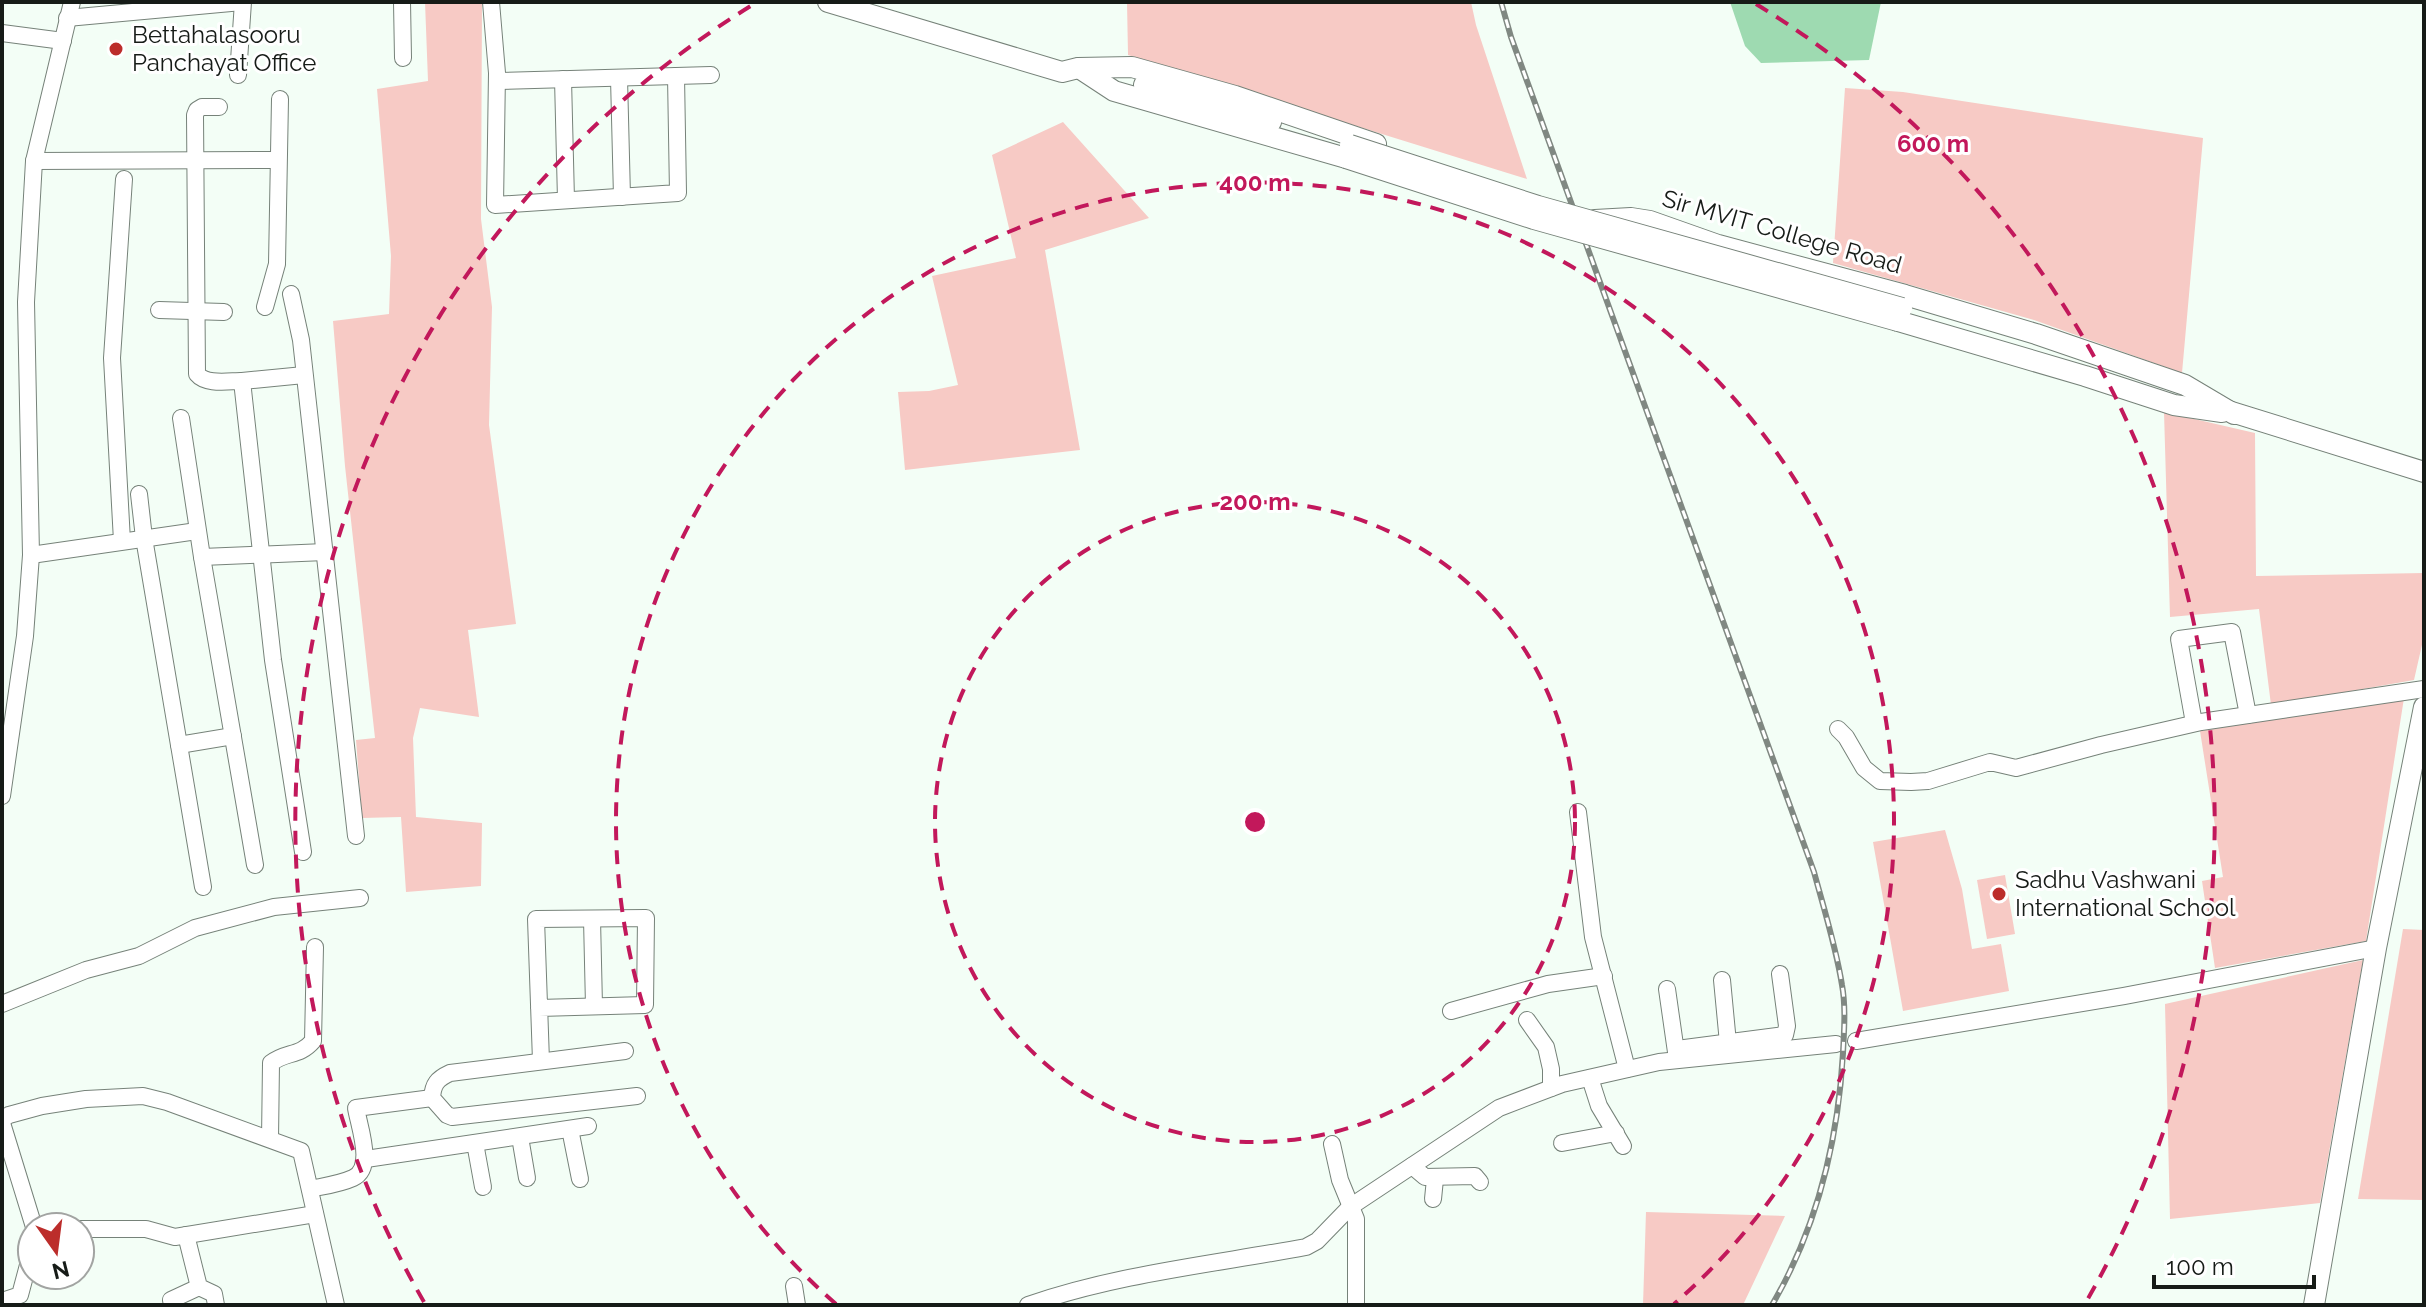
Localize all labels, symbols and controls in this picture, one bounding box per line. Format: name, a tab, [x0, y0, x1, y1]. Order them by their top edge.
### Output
place label: Bettahalasooru Panchayat Office	[132, 20, 316, 77]
marker: Bettahalasooru Panchayat Office	[107, 40, 125, 58]
text: 600 m	[1897, 129, 1969, 158]
text: 400 m	[1219, 168, 1291, 197]
street label: Sir MVIT College Road	[1659, 183, 1905, 280]
text: 200 m	[1219, 487, 1291, 516]
centre of rings	[1241, 808, 1269, 836]
place label: Sadhu Vashwani International School	[2015, 865, 2236, 922]
marker: Sadhu Vashwani International School	[1990, 885, 2008, 903]
north arrow	[16, 1211, 96, 1291]
scale bar	[2154, 1239, 2314, 1289]
text: 100 m	[2166, 1252, 2234, 1281]
text: N	[50, 1256, 72, 1285]

